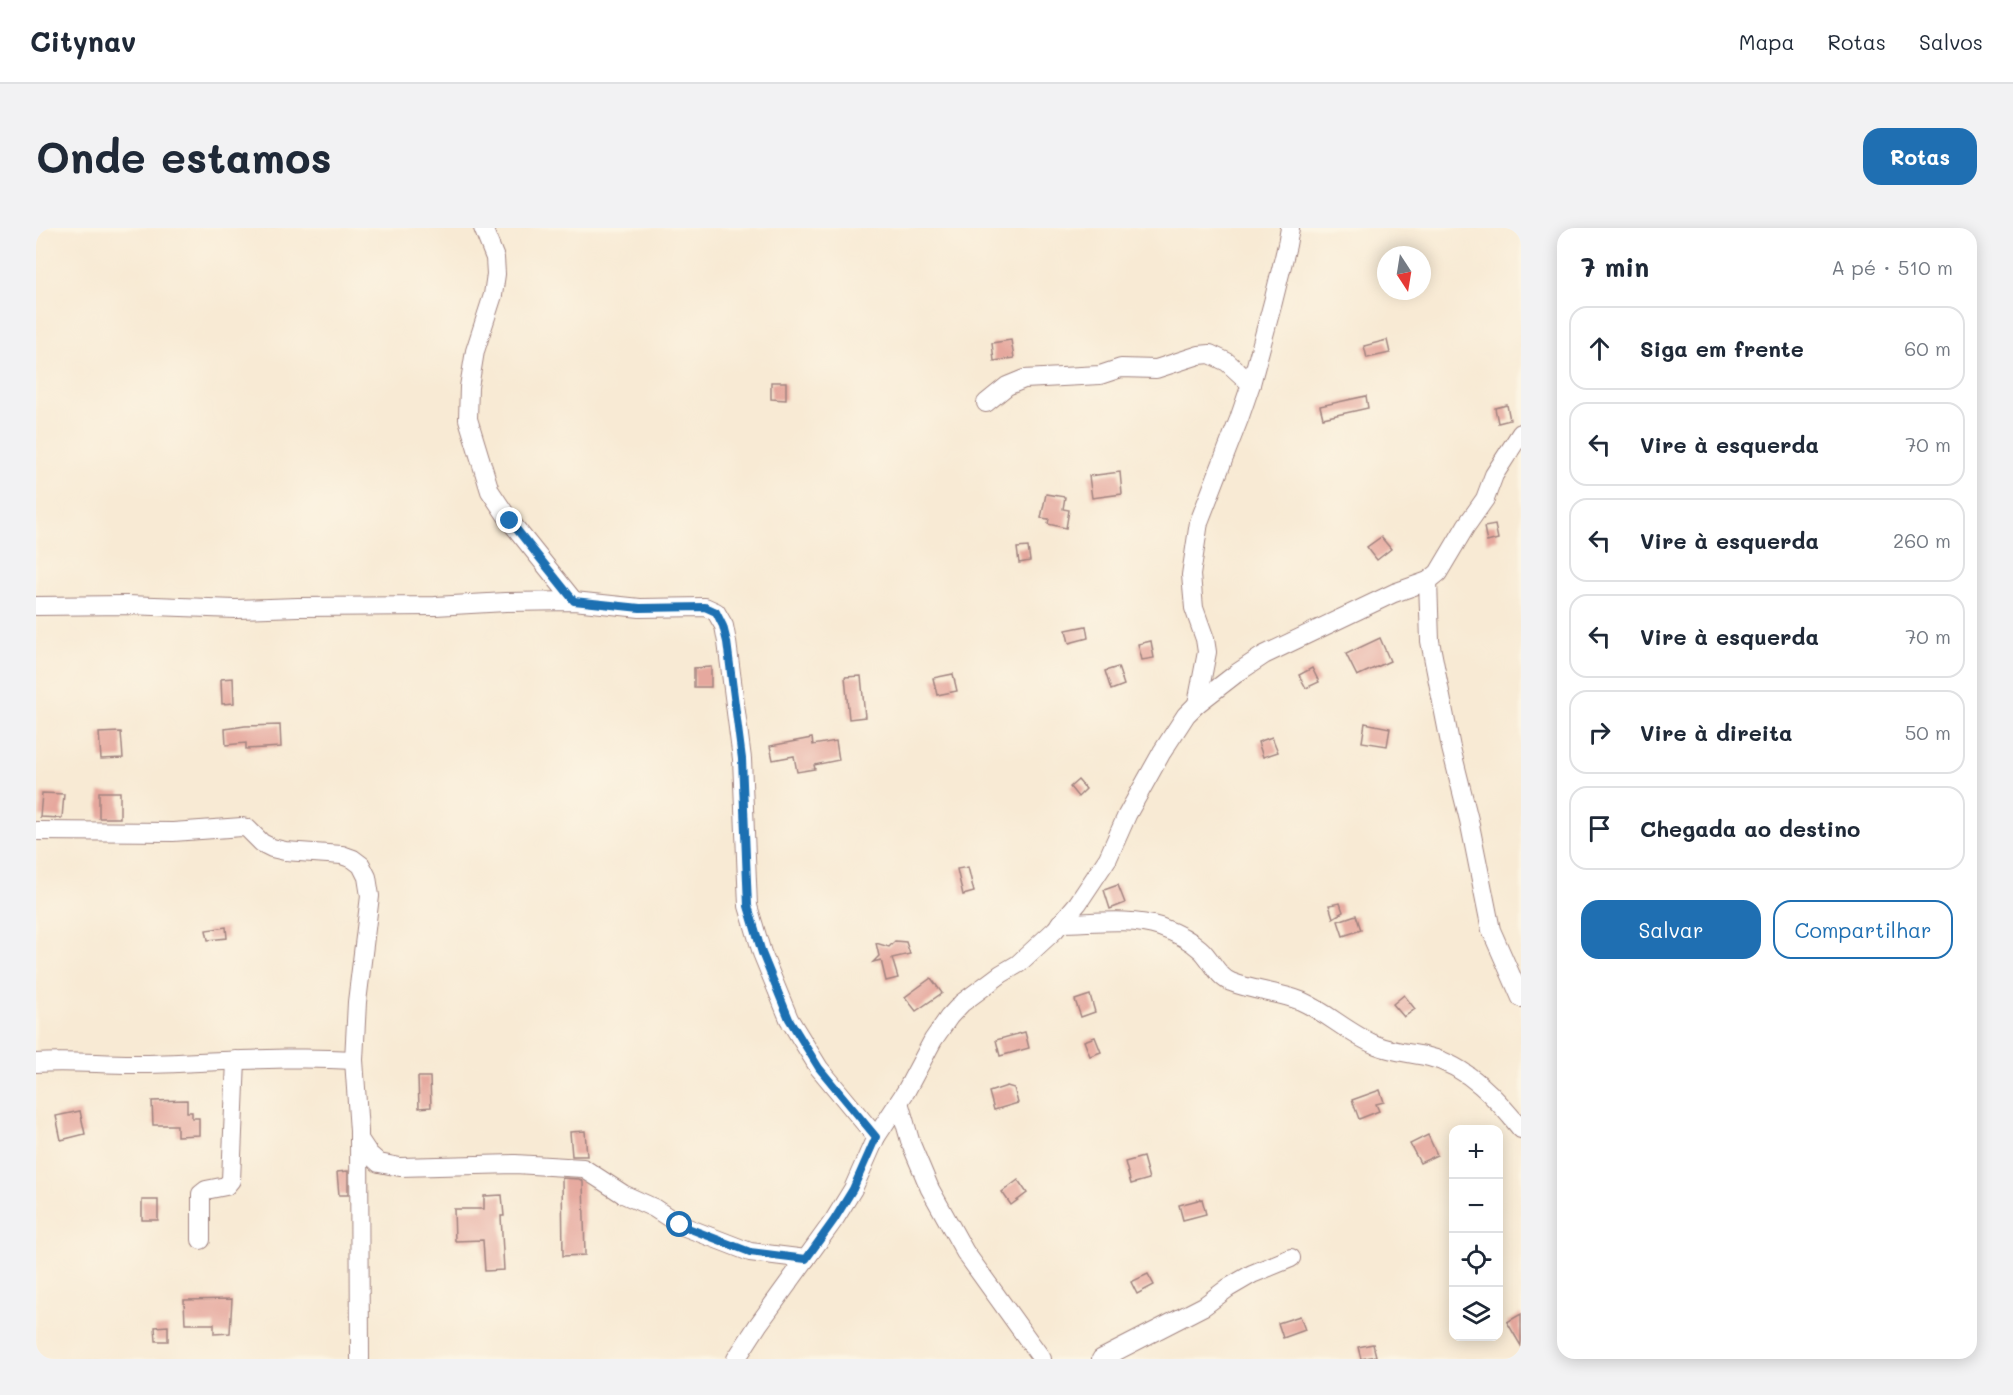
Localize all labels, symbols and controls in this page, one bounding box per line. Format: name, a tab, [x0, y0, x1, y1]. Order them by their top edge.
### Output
text: Citynav	[30, 23, 136, 59]
text: Mapa	[1739, 28, 1795, 55]
text: Rotas	[1828, 28, 1886, 55]
text: Salvos	[1919, 28, 1983, 55]
button: Rotas	[1863, 128, 1977, 185]
text: Onde estamos	[36, 129, 332, 184]
north arrow	[1377, 246, 1431, 300]
text: 7 min	[1581, 250, 1649, 284]
text: A pé · 510 m	[1831, 254, 1953, 280]
icon: ahead	[1583, 332, 1616, 365]
text: Siga em frente	[1640, 334, 1804, 363]
text: 60 m	[1904, 335, 1951, 361]
icon: left	[1583, 428, 1616, 461]
text: Vire à esquerda	[1640, 430, 1819, 459]
text: 70 m	[1905, 431, 1951, 457]
route end	[496, 507, 522, 533]
icon: left	[1583, 524, 1616, 557]
text: Vire à esquerda	[1640, 526, 1819, 555]
text: 260 m	[1893, 527, 1951, 553]
icon: left	[1583, 620, 1616, 653]
text: Vire à esquerda	[1640, 622, 1819, 651]
text: 70 m	[1905, 623, 1951, 649]
icon: right	[1583, 716, 1616, 749]
text: Vire à direita	[1640, 718, 1793, 747]
text: 50 m	[1905, 719, 1951, 745]
icon: arrive	[1583, 812, 1616, 845]
text: Chegada ao destino	[1640, 814, 1860, 843]
button: Salvar	[1581, 900, 1761, 959]
button: Compartilhar	[1773, 900, 1953, 959]
map controls	[1449, 1125, 1503, 1341]
button: +	[1449, 1125, 1503, 1179]
button: −	[1449, 1179, 1503, 1233]
route start	[666, 1211, 692, 1237]
button: locate	[1449, 1233, 1503, 1287]
button: layers	[1449, 1287, 1503, 1341]

